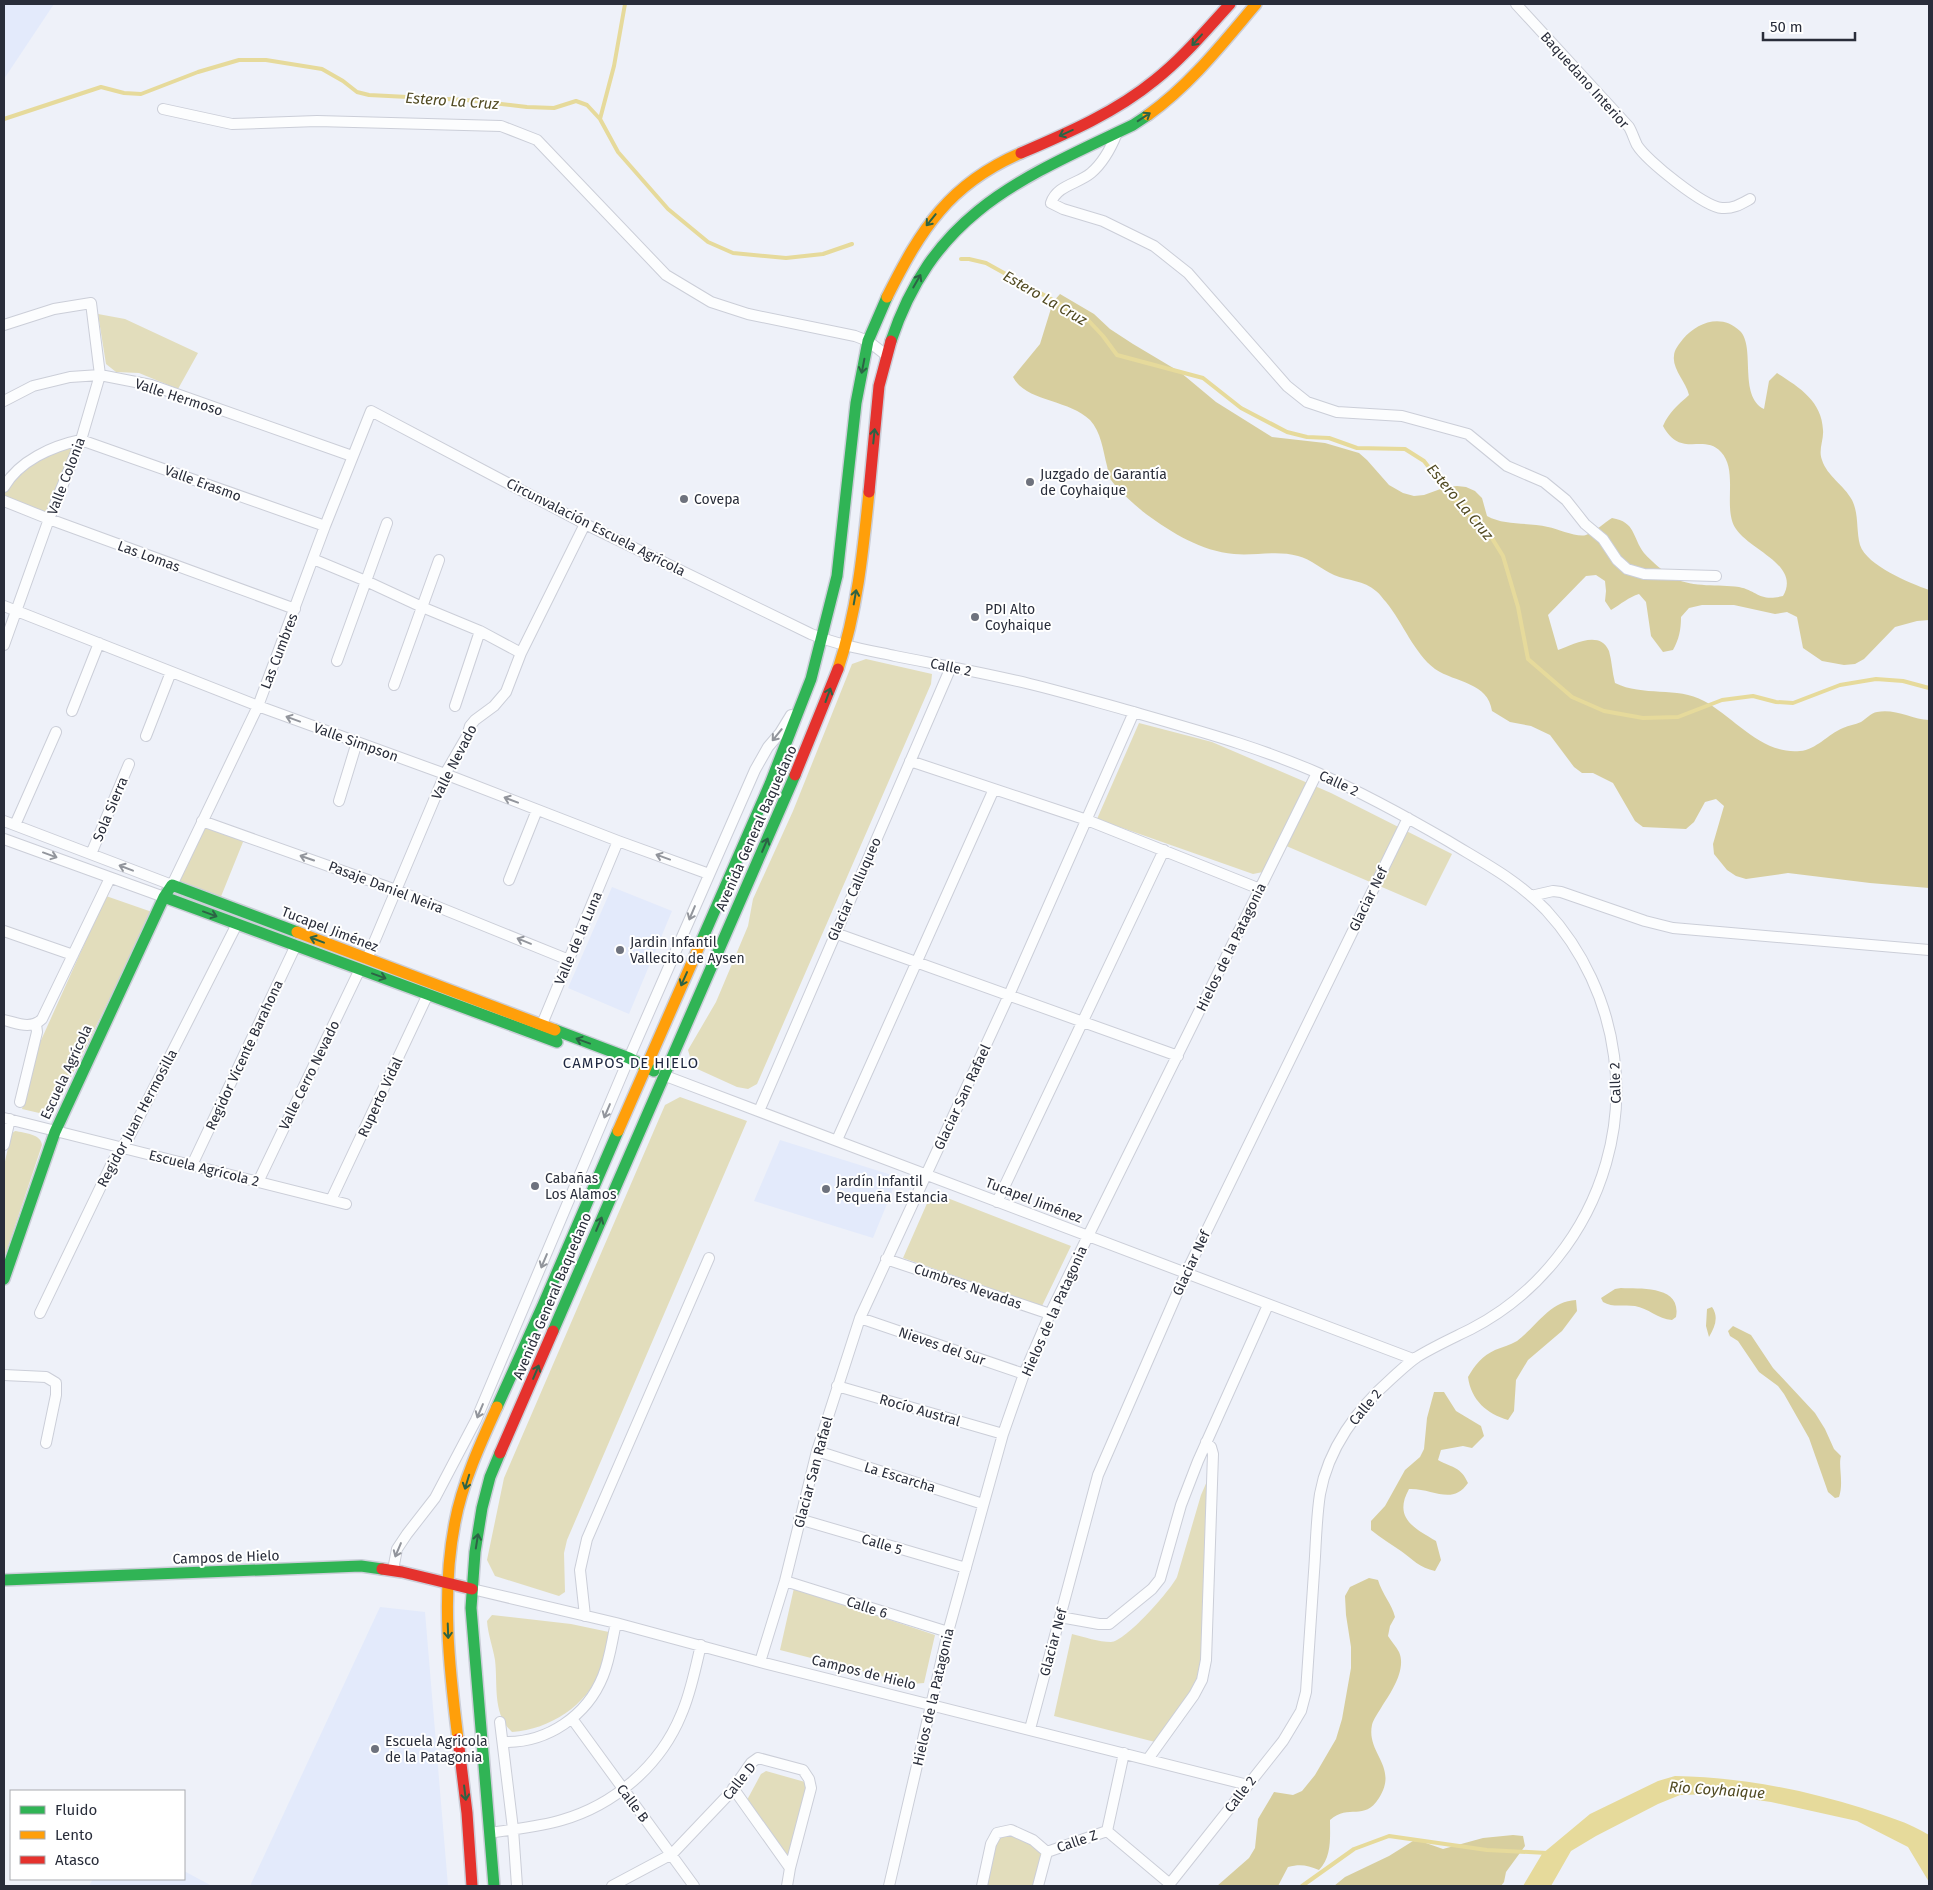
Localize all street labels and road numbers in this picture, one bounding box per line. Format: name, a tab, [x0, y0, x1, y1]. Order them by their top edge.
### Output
street label: Baquedano Interior	[1537, 29, 1633, 133]
street label: Valle Hermoso	[133, 375, 225, 420]
street label: Valle Colonia	[44, 435, 89, 517]
street label: Valle Erasmo	[162, 462, 244, 505]
street label: Circunvalación Escuela Agrícola	[503, 475, 688, 580]
street label: Las Lomas	[115, 537, 183, 576]
street label: Las Cumbres	[257, 610, 302, 691]
street label: Calle 2	[929, 655, 973, 680]
street label: Valle Simpson	[311, 719, 401, 766]
street label: Valle Nevado	[428, 722, 481, 803]
street label: Avenida General Baquedano	[712, 743, 801, 914]
street label: Calle 2	[1316, 767, 1361, 800]
street label: Sola Sierra	[89, 774, 132, 844]
street label: Glaciar Calluqueo	[824, 835, 885, 944]
street label: Pasaje Daniel Neira	[326, 858, 446, 917]
street label: Glaciar Nef	[1346, 863, 1392, 934]
street label: Hielos de la Patagonia	[1193, 880, 1270, 1014]
street label: Valle de la Luna	[551, 889, 606, 988]
street label: Tucapel Jiménez	[279, 903, 381, 956]
street label: Regidor Vicente Barahona	[202, 977, 287, 1133]
street label: Valle Cerro Nevado	[276, 1018, 343, 1133]
street label: Escuela Agrícola	[37, 1022, 96, 1122]
street label: Glaciar San Rafael	[931, 1042, 994, 1153]
street label: Regidor Juan Hermosilla	[94, 1046, 181, 1190]
street label: Ruperto Vidal	[354, 1054, 406, 1140]
street label: Calle 2	[1606, 1062, 1625, 1104]
street label: Escuela Agrícola 2	[147, 1147, 261, 1190]
street label: Tucapel Jiménez	[983, 1174, 1085, 1227]
street label: Avenida General Baquedano	[510, 1210, 595, 1382]
street label: Glaciar Nef	[1169, 1227, 1214, 1298]
street label: Hielos de la Patagonia	[1018, 1243, 1091, 1379]
street label: Cumbres Nevadas	[912, 1260, 1024, 1313]
street label: Nieves del Sur	[896, 1324, 988, 1369]
street label: Calle 2	[1346, 1386, 1385, 1429]
street label: Rocío Austral	[878, 1391, 962, 1430]
street label: Glaciar San Rafael	[790, 1415, 837, 1530]
street label: La Escarcha	[862, 1459, 938, 1496]
street label: Calle 5	[859, 1530, 904, 1559]
street label: Campos de Hielo	[172, 1547, 280, 1568]
street label: Calle 6	[844, 1593, 890, 1622]
street label: Glaciar Nef	[1036, 1605, 1071, 1678]
street label: Hielos de la Patagonia	[909, 1626, 958, 1768]
street label: Campos de Hielo	[810, 1651, 918, 1694]
street label: Calle D	[719, 1759, 760, 1804]
street label: Calle 2	[1221, 1773, 1260, 1816]
street label: Calle B	[613, 1781, 652, 1826]
street label: Calle Z	[1055, 1827, 1100, 1856]

